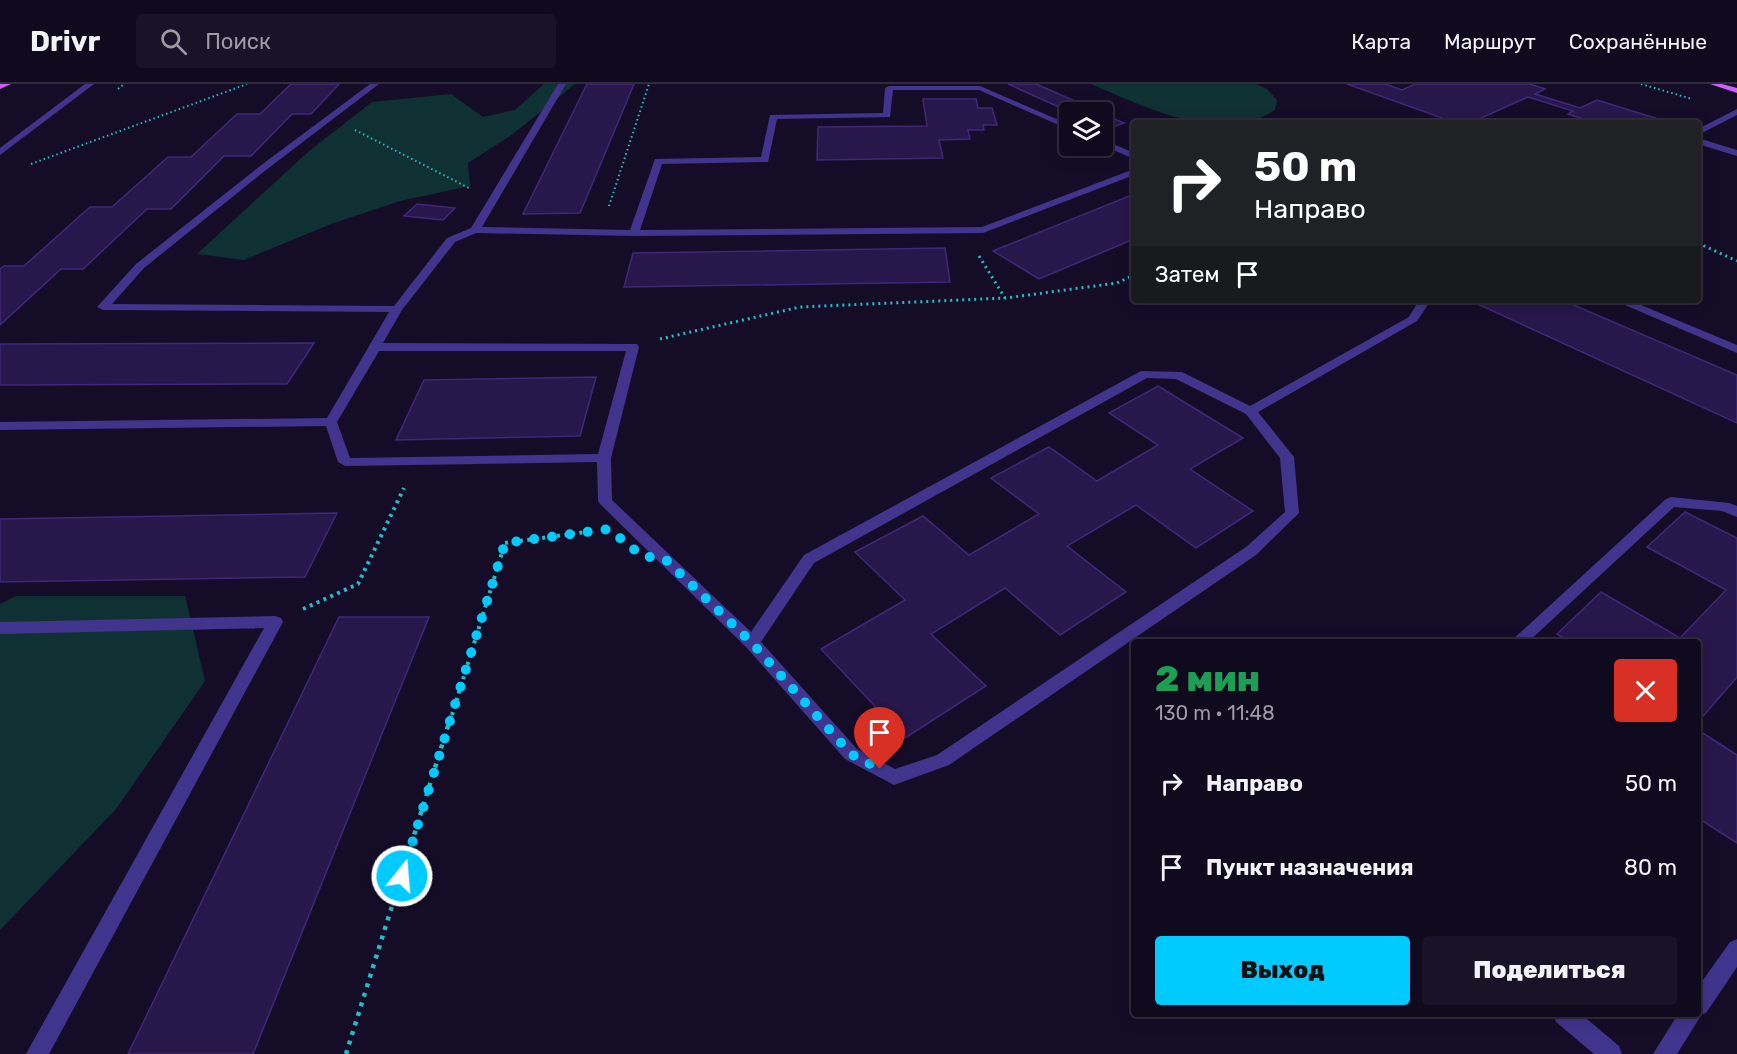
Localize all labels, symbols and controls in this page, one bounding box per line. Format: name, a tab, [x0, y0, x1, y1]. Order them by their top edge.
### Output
search box	[136, 14, 556, 68]
text: Drivr	[30, 25, 100, 58]
icon: search	[157, 25, 190, 58]
text: Поиск	[205, 28, 271, 55]
text: Карта	[1351, 29, 1411, 54]
text: Маршрут	[1444, 29, 1536, 54]
text: Сохранённые	[1569, 29, 1707, 54]
map controls	[1059, 102, 1113, 156]
button: layers	[1059, 102, 1113, 156]
text: 50 m	[1254, 142, 1357, 192]
icon: right	[1155, 144, 1233, 222]
text: Направо	[1254, 193, 1366, 225]
icon: arrive	[1231, 258, 1264, 291]
text: Затем	[1155, 261, 1219, 288]
text: 2 мин	[1155, 657, 1260, 700]
button: close	[1614, 659, 1677, 722]
text: 130 m · 11:48	[1155, 701, 1275, 725]
pin	[854, 707, 905, 769]
icon: arrive	[863, 716, 896, 749]
icon: right	[1155, 767, 1188, 800]
text: Направо	[1206, 770, 1303, 797]
text: 50 m	[1625, 770, 1677, 797]
position arrow	[370, 844, 434, 908]
icon: arrive	[1155, 851, 1188, 884]
text: Пункт назначения	[1206, 854, 1414, 881]
text: 80 m	[1624, 854, 1677, 881]
button: Выход	[1155, 936, 1410, 1005]
button: Поделиться	[1422, 936, 1677, 1005]

